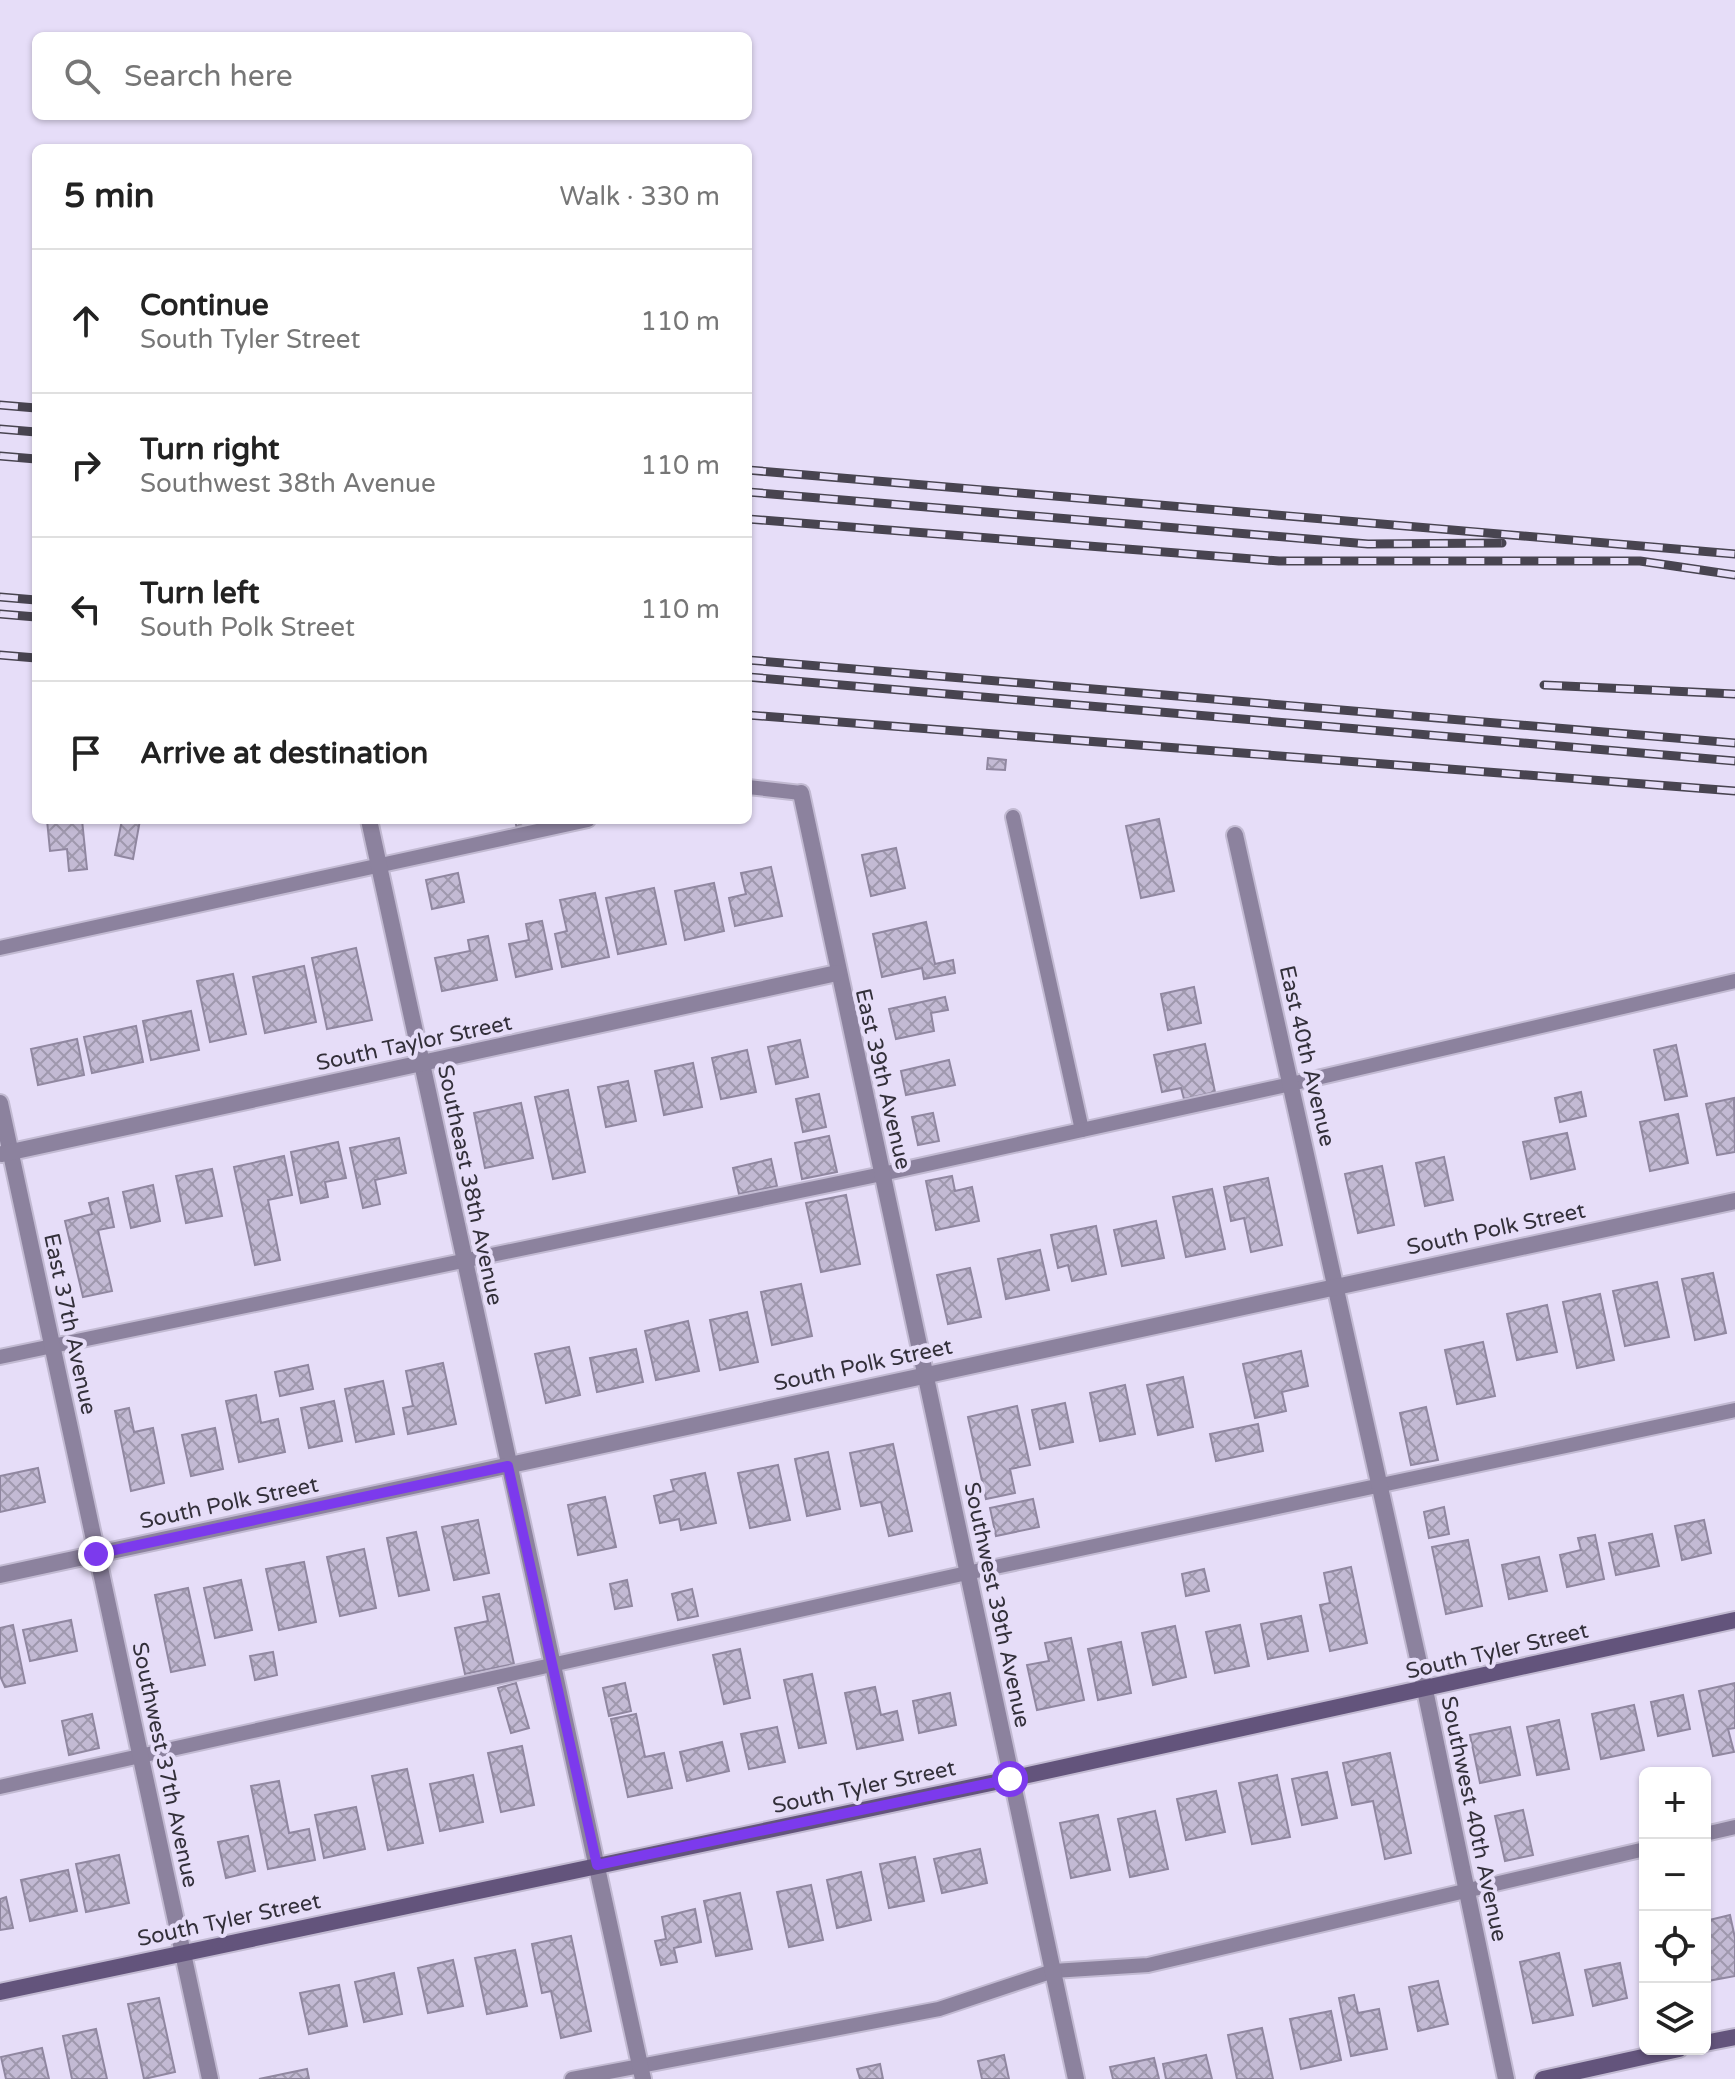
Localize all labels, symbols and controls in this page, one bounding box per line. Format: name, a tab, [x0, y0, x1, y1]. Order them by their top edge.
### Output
search box	[32, 32, 752, 120]
icon: search	[60, 54, 104, 98]
text: Search here	[124, 58, 293, 95]
text: 5 min	[64, 176, 155, 217]
text: Walk · 330 m	[560, 181, 720, 212]
text: Continue	[140, 287, 269, 324]
icon: ahead	[64, 299, 108, 343]
text: 110 m	[640, 306, 720, 337]
text: South Tyler Street	[140, 324, 360, 355]
text: Turn right	[140, 431, 280, 468]
icon: right	[64, 443, 108, 487]
text: 110 m	[640, 450, 720, 481]
text: Southwest 38th Avenue	[140, 468, 436, 499]
text: Turn left	[140, 575, 259, 612]
icon: left	[64, 587, 108, 631]
text: 110 m	[640, 594, 720, 625]
text: South Polk Street	[140, 612, 355, 643]
icon: arrive	[64, 731, 108, 775]
text: Arrive at destination	[140, 735, 428, 772]
street label: East 40th Avenue	[1274, 963, 1340, 1149]
street label: East 39th Avenue	[850, 986, 916, 1172]
street label: South Taylor Street	[314, 1010, 514, 1076]
street label: Southeast 38th Avenue	[432, 1062, 508, 1308]
street label: South Polk Street	[1404, 1197, 1588, 1261]
street label: East 37th Avenue	[38, 1231, 102, 1417]
street label: South Polk Street	[771, 1333, 955, 1397]
street label: South Polk Street	[137, 1471, 321, 1535]
street label: Southwest 39th Avenue	[958, 1480, 1036, 1730]
route end	[78, 1536, 114, 1572]
street label: South Tyler Street	[1403, 1617, 1591, 1685]
street label: Southwest 37th Avenue	[126, 1640, 204, 1890]
street label: Southwest 40th Avenue	[1435, 1694, 1513, 1944]
street label: South Tyler Street	[770, 1755, 958, 1819]
route start	[992, 1761, 1028, 1797]
map controls	[1639, 1767, 1711, 2055]
button: +	[1639, 1767, 1711, 1839]
button: −	[1639, 1839, 1711, 1911]
street label: South Tyler Street	[135, 1888, 323, 1952]
button: locate	[1639, 1911, 1711, 1983]
button: layers	[1639, 1983, 1711, 2055]

